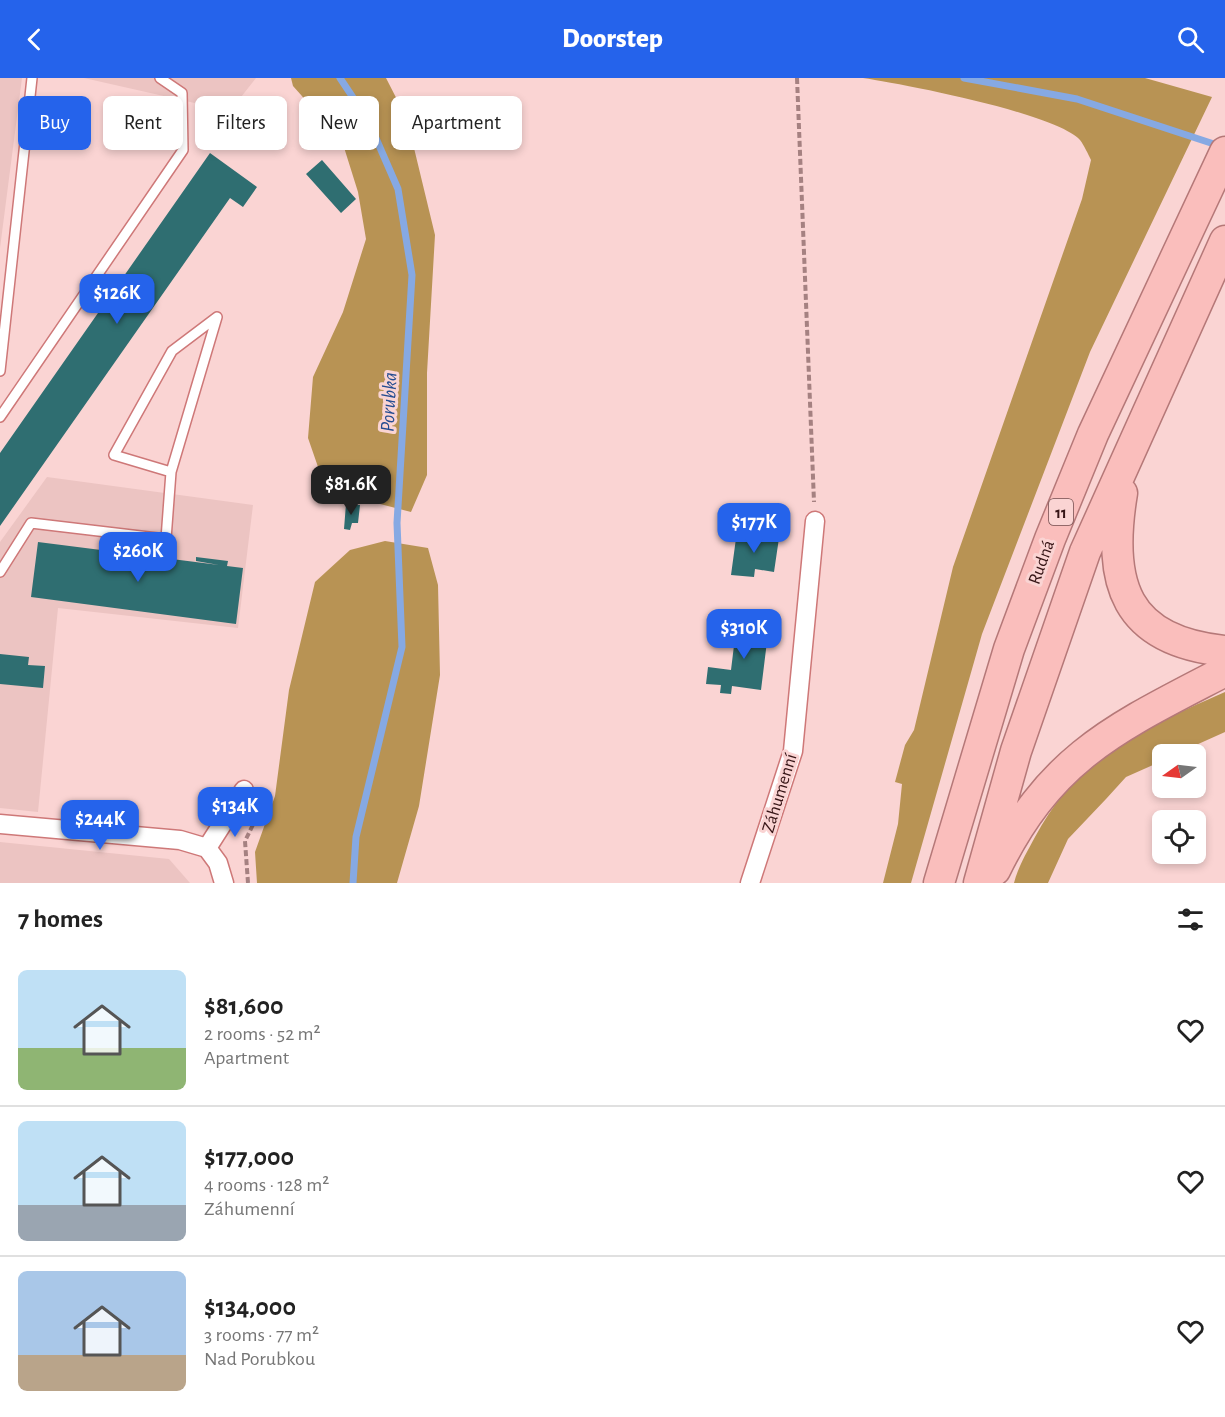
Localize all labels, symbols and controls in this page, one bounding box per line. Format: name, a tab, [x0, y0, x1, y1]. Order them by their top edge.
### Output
icon: back	[18, 23, 51, 56]
icon: search	[1174, 23, 1207, 56]
text: Doorstep	[562, 25, 663, 52]
chip: Buy	[18, 96, 91, 150]
chip: Rent	[103, 96, 183, 150]
chip: Filters	[195, 96, 287, 150]
chip: New	[299, 96, 379, 150]
chip: Apartment	[391, 96, 522, 150]
pin: $126K	[75, 274, 159, 325]
text: $126K	[94, 283, 140, 303]
water label: Porubka	[377, 372, 401, 433]
pin: $81.6K	[302, 465, 400, 516]
text: $81.6K	[325, 474, 377, 494]
road number: 11	[1049, 499, 1073, 525]
pin: $177K	[712, 503, 796, 554]
text: $177K	[731, 512, 777, 532]
pin: $260K	[96, 532, 180, 583]
street label: Rudná	[1026, 538, 1058, 587]
text: $260K	[113, 541, 163, 561]
pin: $310K	[702, 609, 786, 660]
text: $310K	[721, 618, 767, 638]
north arrow	[1152, 744, 1206, 798]
map controls	[1152, 744, 1206, 864]
street label: Záhumenní	[759, 751, 801, 835]
pin: $134K	[193, 787, 277, 838]
text: $134K	[212, 796, 258, 816]
pin: $244K	[58, 800, 142, 851]
text: $244K	[75, 809, 125, 829]
button: locate	[1152, 810, 1206, 864]
icon: filters	[1174, 903, 1207, 936]
text: 7 homes	[18, 906, 103, 932]
text: $81,600	[204, 993, 283, 1019]
icon: home	[66, 994, 138, 1066]
icon: heart	[1174, 1014, 1207, 1047]
text: 2 rooms · 52 m²	[204, 1024, 321, 1044]
text: Apartment	[204, 1048, 289, 1068]
text: $177,000	[204, 1144, 294, 1170]
icon: home	[66, 1145, 138, 1217]
icon: heart	[1174, 1165, 1207, 1198]
text: 4 rooms · 128 m²	[204, 1175, 329, 1195]
text: Záhumenní	[204, 1199, 295, 1219]
text: $134,000	[204, 1294, 296, 1320]
icon: home	[66, 1295, 138, 1367]
icon: heart	[1174, 1315, 1207, 1348]
text: 3 rooms · 77 m²	[204, 1325, 319, 1345]
text: Nad Porubkou	[204, 1349, 315, 1369]

